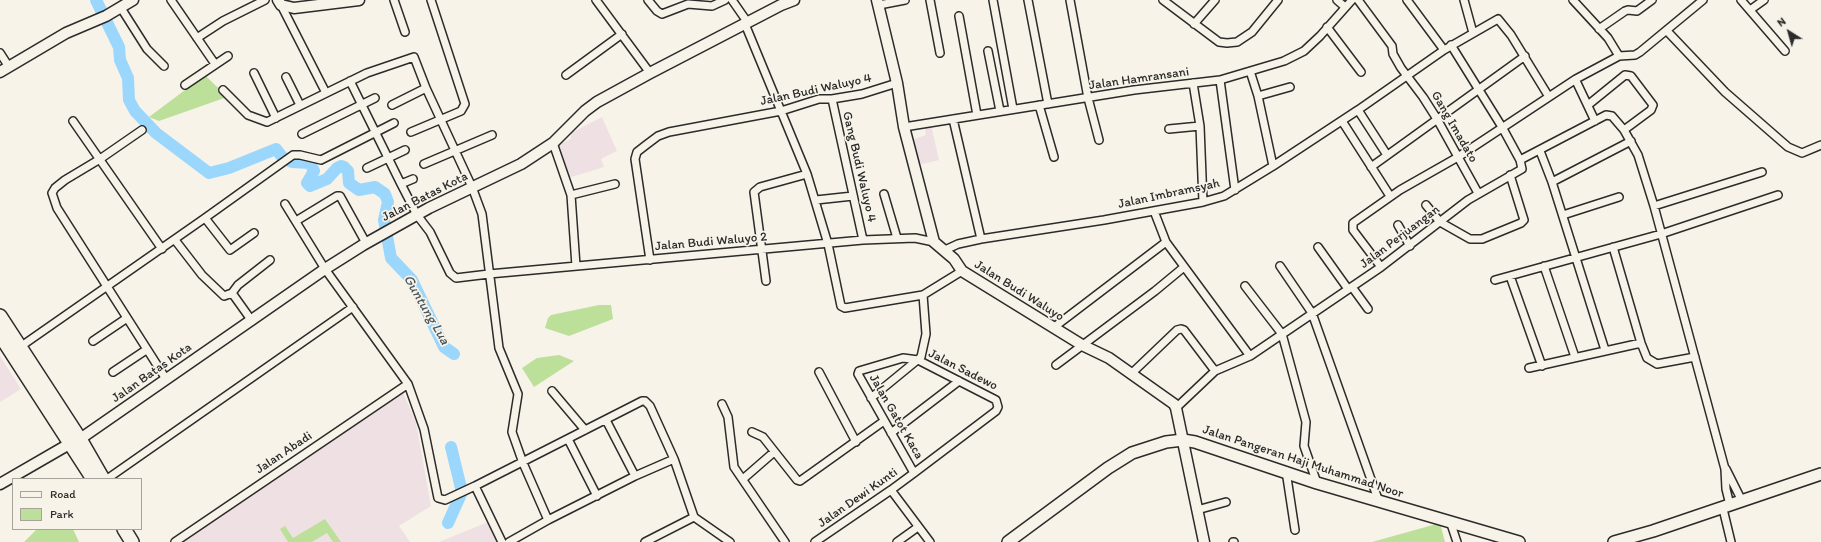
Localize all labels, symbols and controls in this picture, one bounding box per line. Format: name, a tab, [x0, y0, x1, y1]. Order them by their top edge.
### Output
north arrow	[1769, 12, 1809, 52]
text: N	[1775, 15, 1788, 29]
street label: Jalan Hamransani	[1088, 64, 1190, 94]
street label: Jalan Budi Waluyo 4	[759, 71, 873, 109]
street label: Gang Imadato	[1427, 88, 1481, 166]
street label: Gang Budi Waluyo 4	[839, 110, 879, 224]
street label: Jalan Batas Kota	[380, 169, 470, 225]
street label: Jalan Imbramsyah	[1117, 176, 1221, 212]
street label: Jalan Perjuangan	[1357, 202, 1443, 272]
street label: Jalan Budi Waluyo 2	[654, 229, 768, 255]
street label: Jalan Budi Waluyo	[971, 257, 1067, 325]
water label: Guntung Lua	[399, 272, 453, 348]
street label: Jalan Batas Kota	[109, 340, 195, 406]
street label: Jalan Sadewo	[926, 346, 1000, 394]
street label: Jalan Gatot Kaca	[865, 372, 927, 462]
street label: Jalan Pangeran Haji Muhammad Noor	[1201, 422, 1405, 502]
street label: Jalan Abadi	[253, 428, 315, 478]
street label: Jalan Dewi Kunti	[815, 465, 901, 531]
legend	[12, 478, 142, 530]
text: Road	[50, 487, 76, 501]
text: Park	[50, 507, 74, 521]

